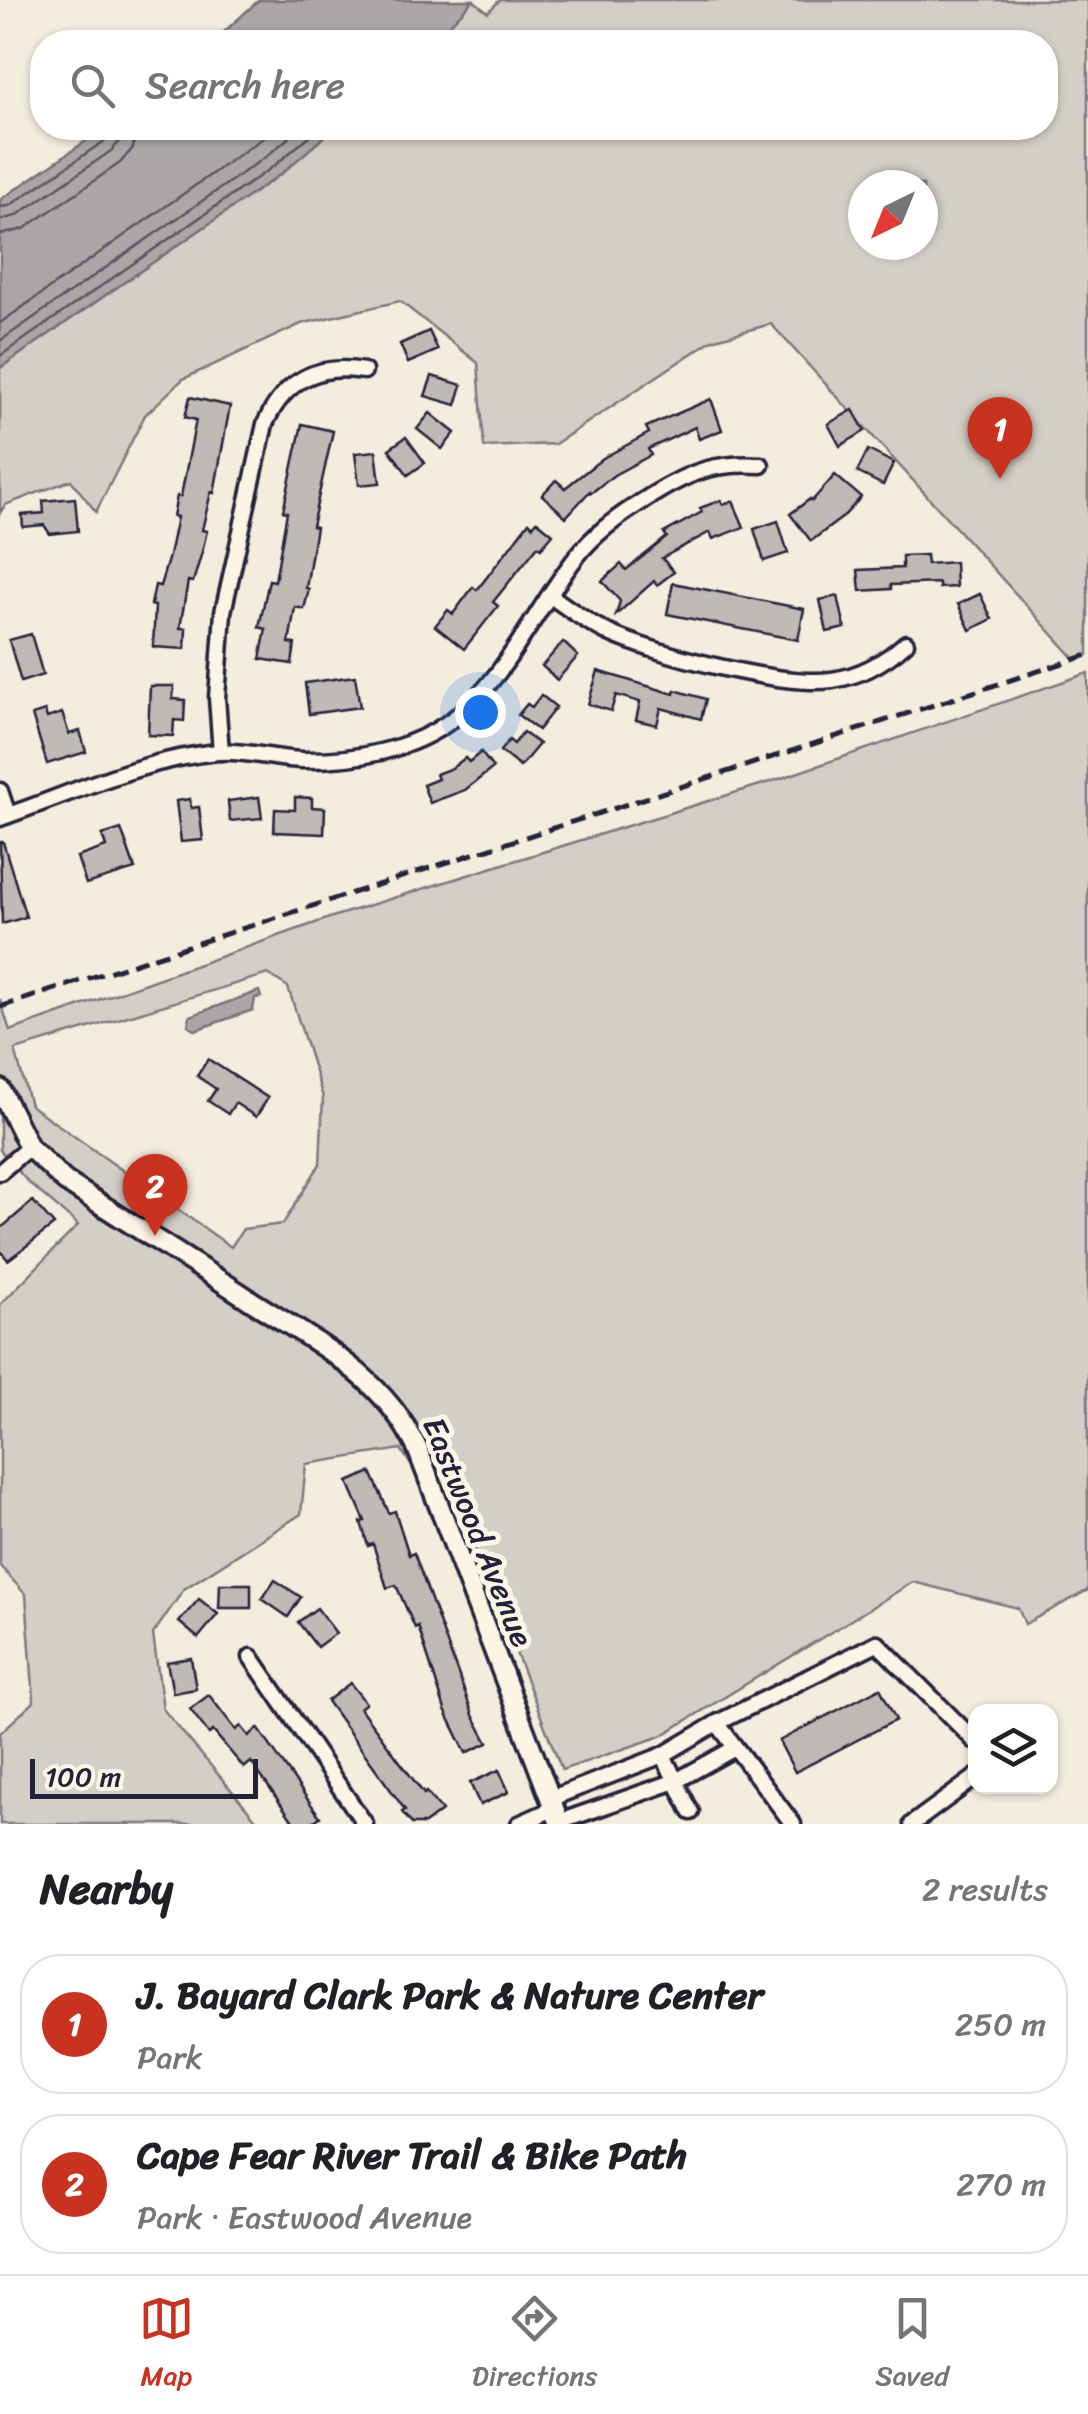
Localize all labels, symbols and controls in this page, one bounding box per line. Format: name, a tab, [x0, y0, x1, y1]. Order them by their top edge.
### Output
search box	[30, 30, 1058, 140]
text: Search here	[145, 52, 345, 119]
icon: search	[65, 58, 120, 113]
north arrow	[848, 170, 938, 260]
pin: 1	[968, 396, 1032, 479]
your location	[455, 687, 506, 738]
pin: 2	[122, 1154, 188, 1236]
street label: Eastwood Avenue	[406, 1408, 550, 1656]
map controls	[968, 1704, 1058, 1794]
button: layers	[968, 1704, 1058, 1794]
text: 100 m	[45, 1752, 121, 1801]
scale bar	[30, 1754, 258, 1798]
text: Nearby	[40, 1852, 173, 1926]
text: 2 results	[922, 1861, 1048, 1918]
text: J. Bayard Clark Park & Nature Center	[137, 1962, 763, 2029]
text: 1	[68, 1996, 81, 2053]
text: 250 m	[955, 1996, 1046, 2053]
text: Park	[137, 2029, 203, 2086]
text: Cape Fear River Trail & Bike Path	[137, 2122, 687, 2189]
text: 2	[65, 2156, 84, 2213]
text: 270 m	[956, 2156, 1046, 2213]
text: Park · Eastwood Avenue	[137, 2189, 472, 2246]
tab: Map	[139, 2291, 194, 2400]
tab: Directions	[472, 2291, 597, 2400]
tab: Saved	[875, 2291, 949, 2400]

